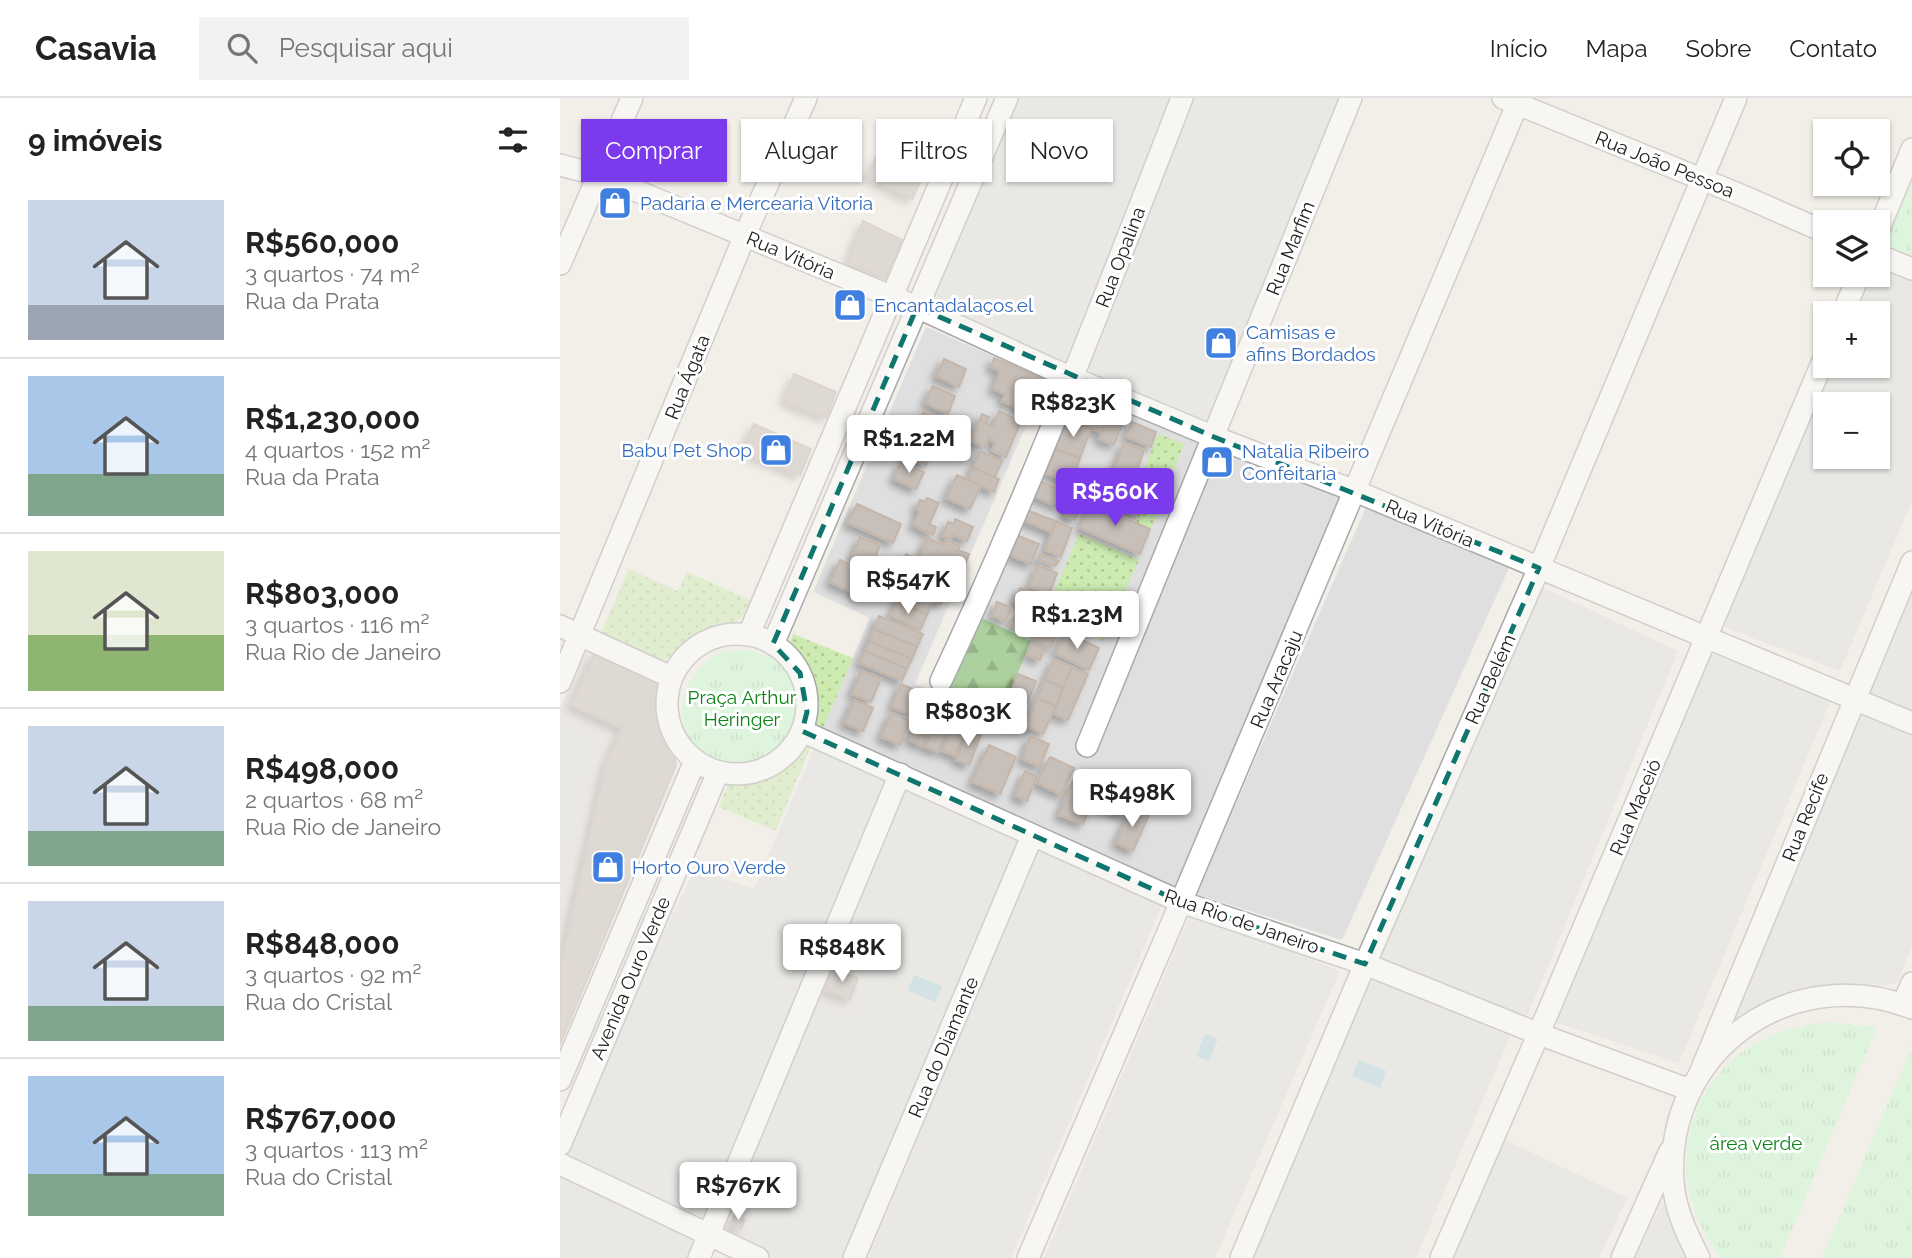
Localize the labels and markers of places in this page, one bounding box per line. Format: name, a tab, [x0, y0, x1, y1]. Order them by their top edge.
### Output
shop icon: Padaria e Mercearia Vitoria	[596, 184, 634, 222]
place label: Padaria e Mercearia Vitoria	[640, 192, 873, 214]
shop icon: Encantadalaços.el	[831, 286, 869, 324]
place label: Encantadalaços.el	[874, 294, 1034, 316]
place label: Camisas e afins Bordados	[1246, 321, 1376, 365]
shop icon: Camisas e afins Bordados	[1202, 324, 1240, 362]
pin: R$823K	[1016, 380, 1130, 439]
pin: R$1.22M	[844, 416, 974, 475]
shop icon: Babu Pet Shop	[757, 431, 795, 469]
place label: Babu Pet Shop	[622, 439, 752, 461]
place label: Natalia Ribeiro Confeitaria	[1242, 440, 1369, 484]
shop icon: Natalia Ribeiro Confeitaria	[1198, 443, 1236, 481]
pin: R$560K	[1058, 468, 1172, 528]
pin: R$547K	[851, 556, 965, 616]
pin: R$1.23M	[1012, 592, 1142, 651]
pin: R$803K	[911, 688, 1025, 748]
pin: R$498K	[1075, 770, 1189, 829]
shop icon: Horto Ouro Verde	[589, 848, 627, 886]
place label: Horto Ouro Verde	[632, 856, 786, 878]
pin: R$848K	[785, 924, 899, 984]
pin: R$767K	[681, 1162, 795, 1222]

